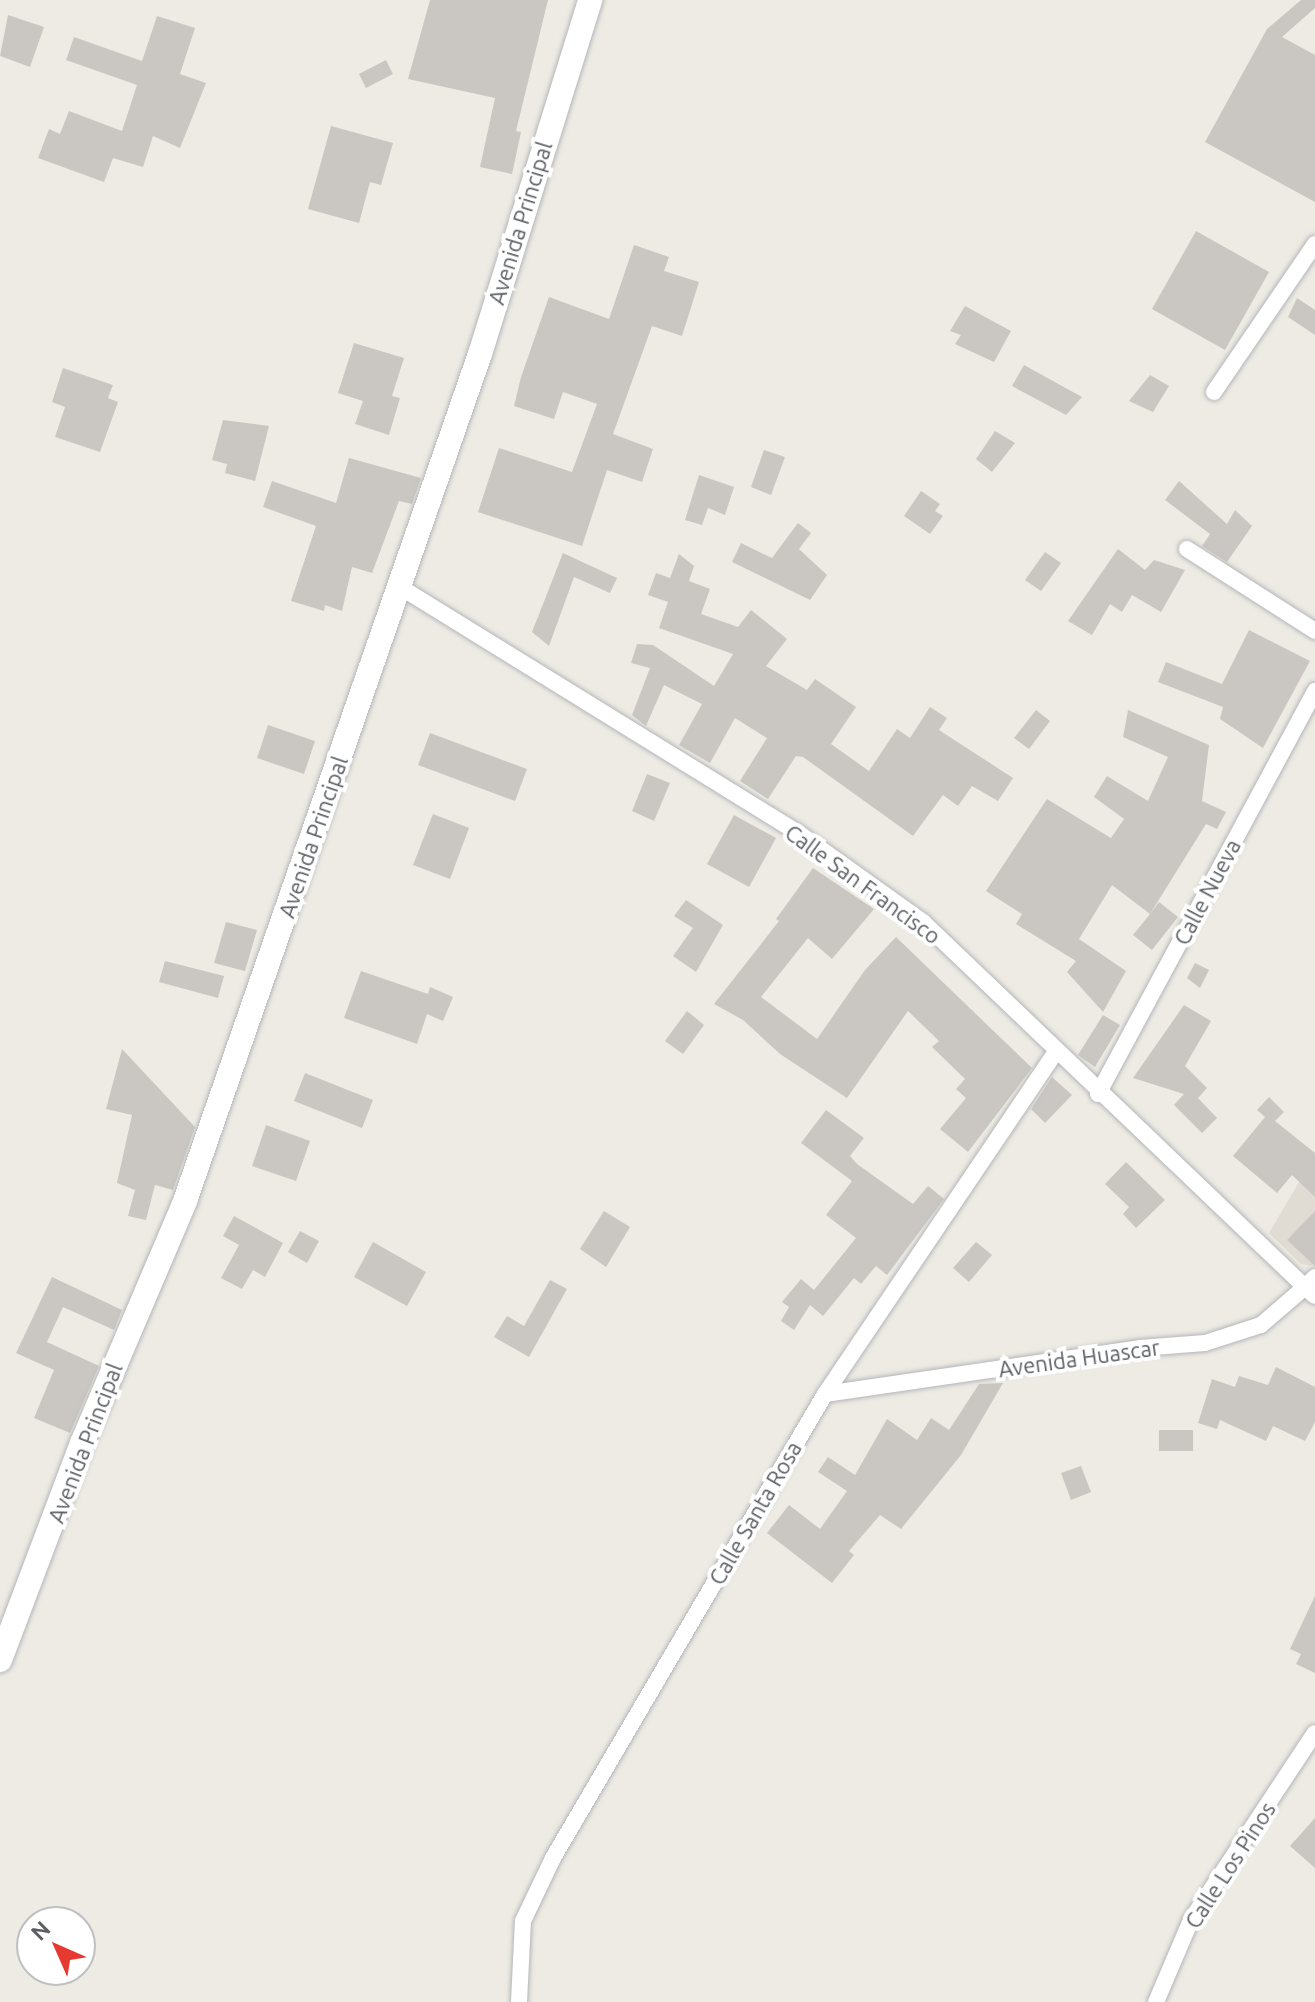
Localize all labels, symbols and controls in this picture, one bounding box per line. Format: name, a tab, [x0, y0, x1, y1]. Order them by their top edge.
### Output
street label: Avenida Principal	[483, 138, 557, 308]
street label: Avenida Principal	[273, 753, 353, 921]
street label: Calle San Francisco	[780, 819, 946, 949]
street label: Calle Nueva	[1168, 835, 1246, 949]
street label: Avenida Huascar	[997, 1334, 1161, 1382]
street label: Avenida Principal	[42, 1359, 128, 1527]
street label: Calle Santa Rosa	[703, 1437, 807, 1589]
street label: Calle Los Pinos	[1179, 1797, 1281, 1933]
north arrow	[16, 1906, 96, 1986]
text: N	[25, 1915, 55, 1945]

